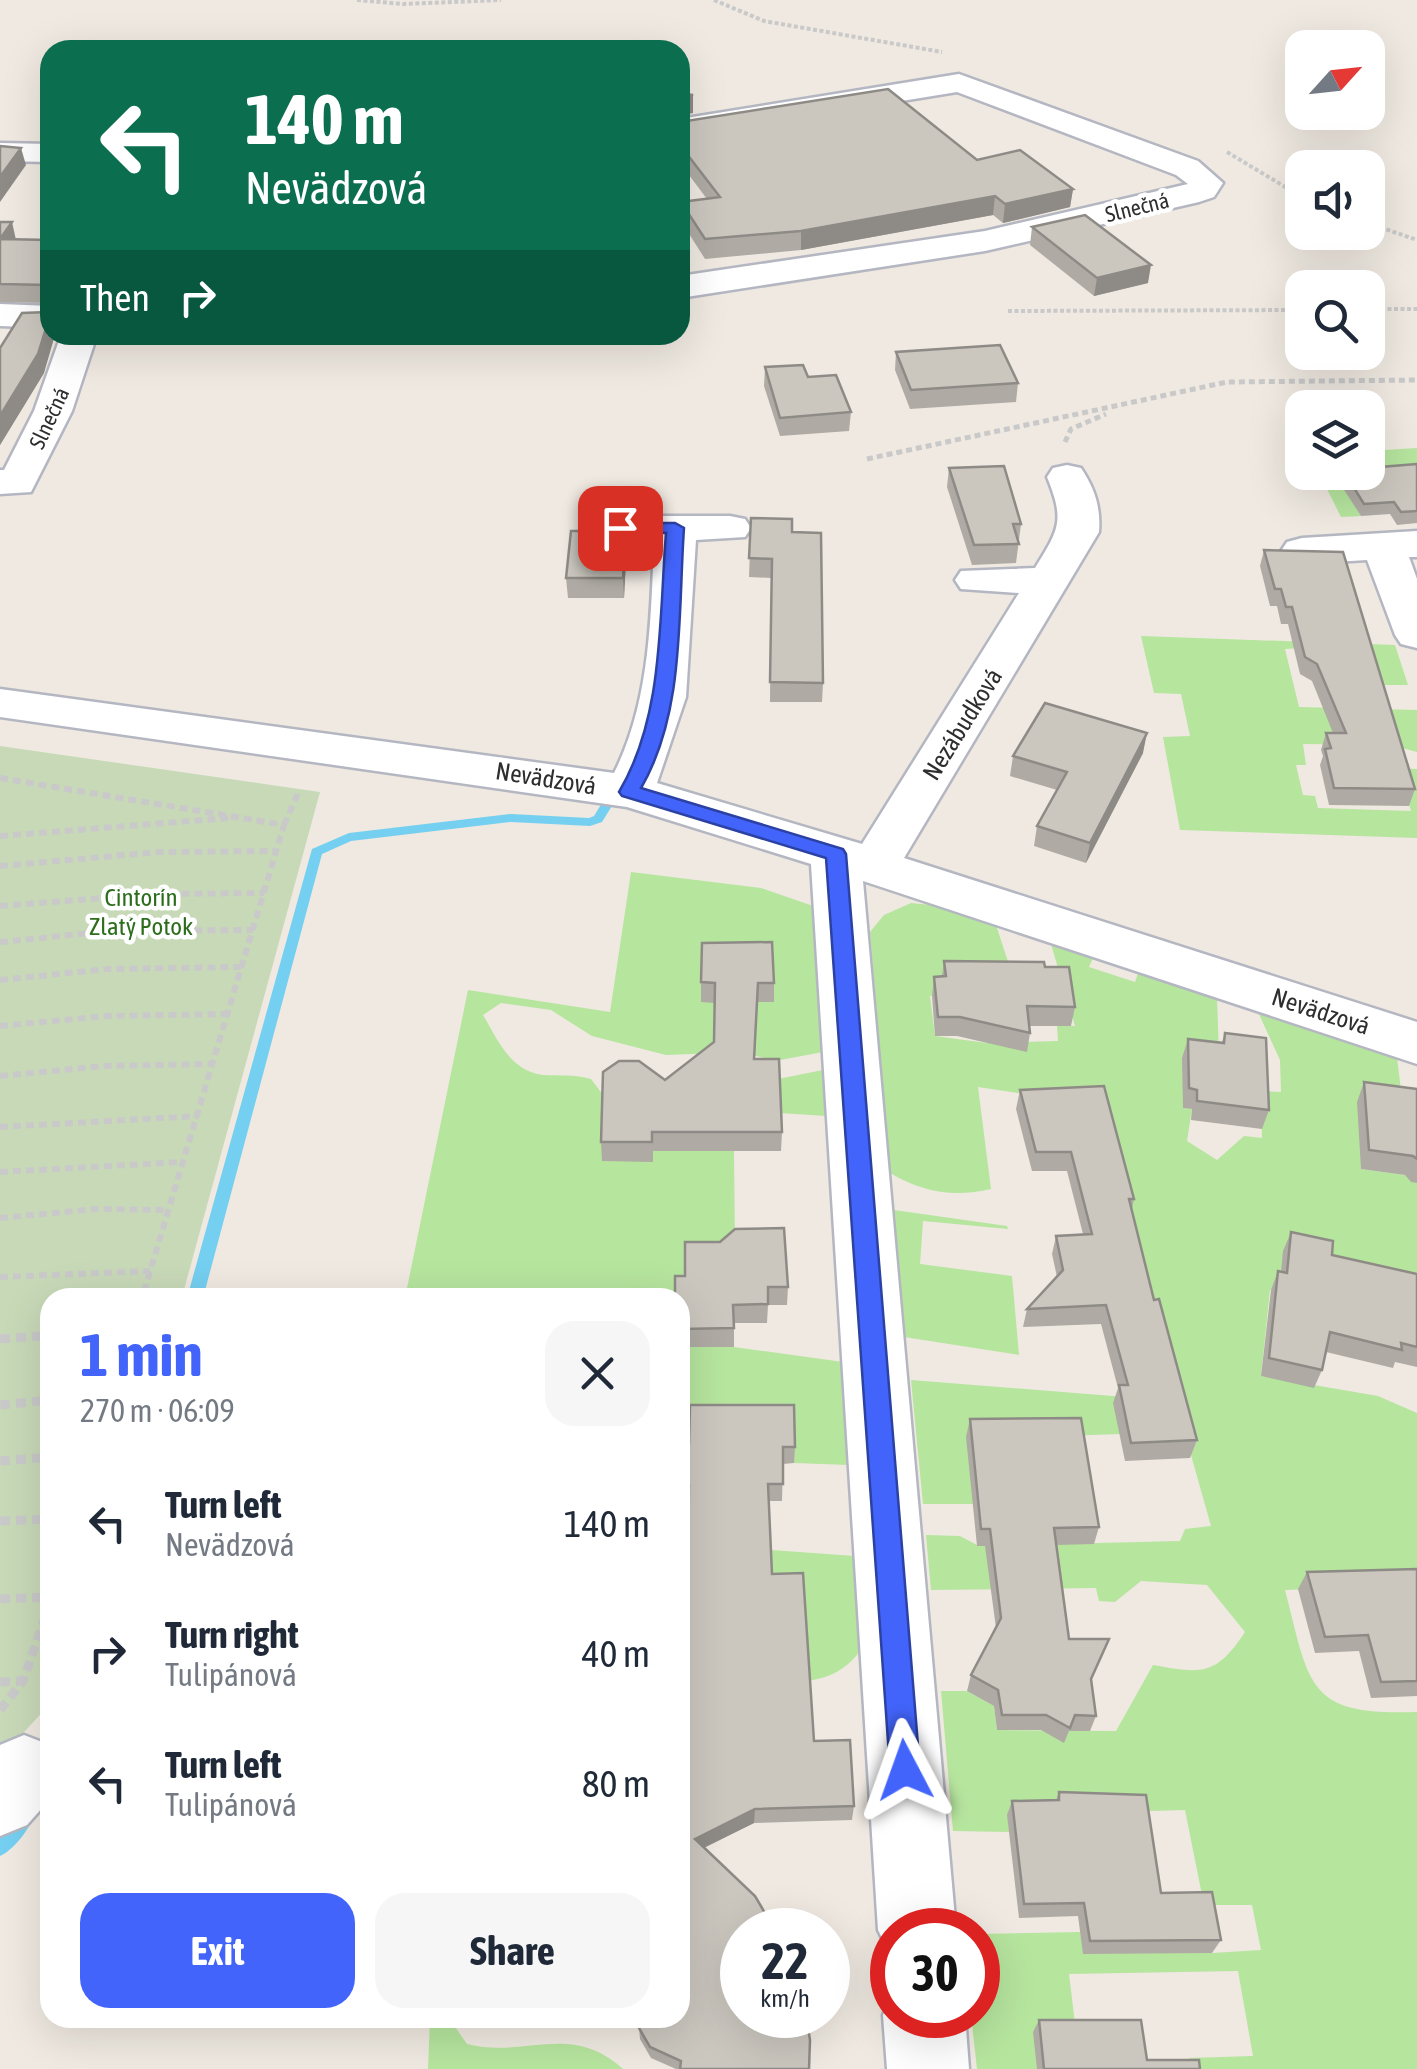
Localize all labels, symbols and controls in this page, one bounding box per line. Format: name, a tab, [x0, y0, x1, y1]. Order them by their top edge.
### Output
north arrow	[1285, 30, 1385, 130]
map controls	[1285, 30, 1385, 490]
text: 140 m	[245, 79, 404, 159]
icon: left	[80, 80, 210, 210]
button: sound	[1285, 150, 1385, 250]
text: Nevädzová	[245, 162, 427, 214]
street label: Slnečná	[1102, 187, 1172, 227]
icon: right	[170, 270, 225, 325]
button: search	[1285, 270, 1385, 370]
text: Then	[80, 276, 150, 319]
street label: Slnečná	[24, 383, 74, 453]
button: layers	[1285, 390, 1385, 490]
pin	[578, 486, 663, 571]
icon: arrive	[593, 501, 648, 556]
street label: Nezábudková	[917, 663, 1007, 785]
street label: Nevädzová	[494, 756, 598, 800]
park label: Cintorín Zlatý Potok	[89, 883, 193, 940]
street label: Nevädzová	[1268, 982, 1374, 1040]
text: 1 min	[80, 1320, 203, 1389]
button: close	[545, 1321, 650, 1426]
text: 270 m · 06:09	[80, 1392, 235, 1429]
text: Turn left	[165, 1483, 281, 1526]
icon: left	[80, 1496, 135, 1551]
text: 140 m	[564, 1502, 650, 1545]
text: Nevädzová	[165, 1526, 295, 1563]
text: Turn right	[165, 1613, 299, 1656]
icon: right	[80, 1626, 135, 1681]
text: 40 m	[582, 1632, 650, 1675]
text: Tulipánová	[165, 1656, 297, 1693]
position arrow	[853, 1718, 957, 1822]
text: Turn left	[165, 1743, 281, 1786]
icon: left	[80, 1756, 135, 1811]
text: 80 m	[582, 1762, 650, 1805]
text: Tulipánová	[165, 1786, 297, 1823]
button: Exit	[80, 1893, 355, 2008]
button: Share	[375, 1893, 650, 2008]
speed limit sign: 30	[870, 1908, 1000, 2038]
text: 22	[761, 1932, 808, 1990]
text: km/h	[760, 1984, 810, 2012]

